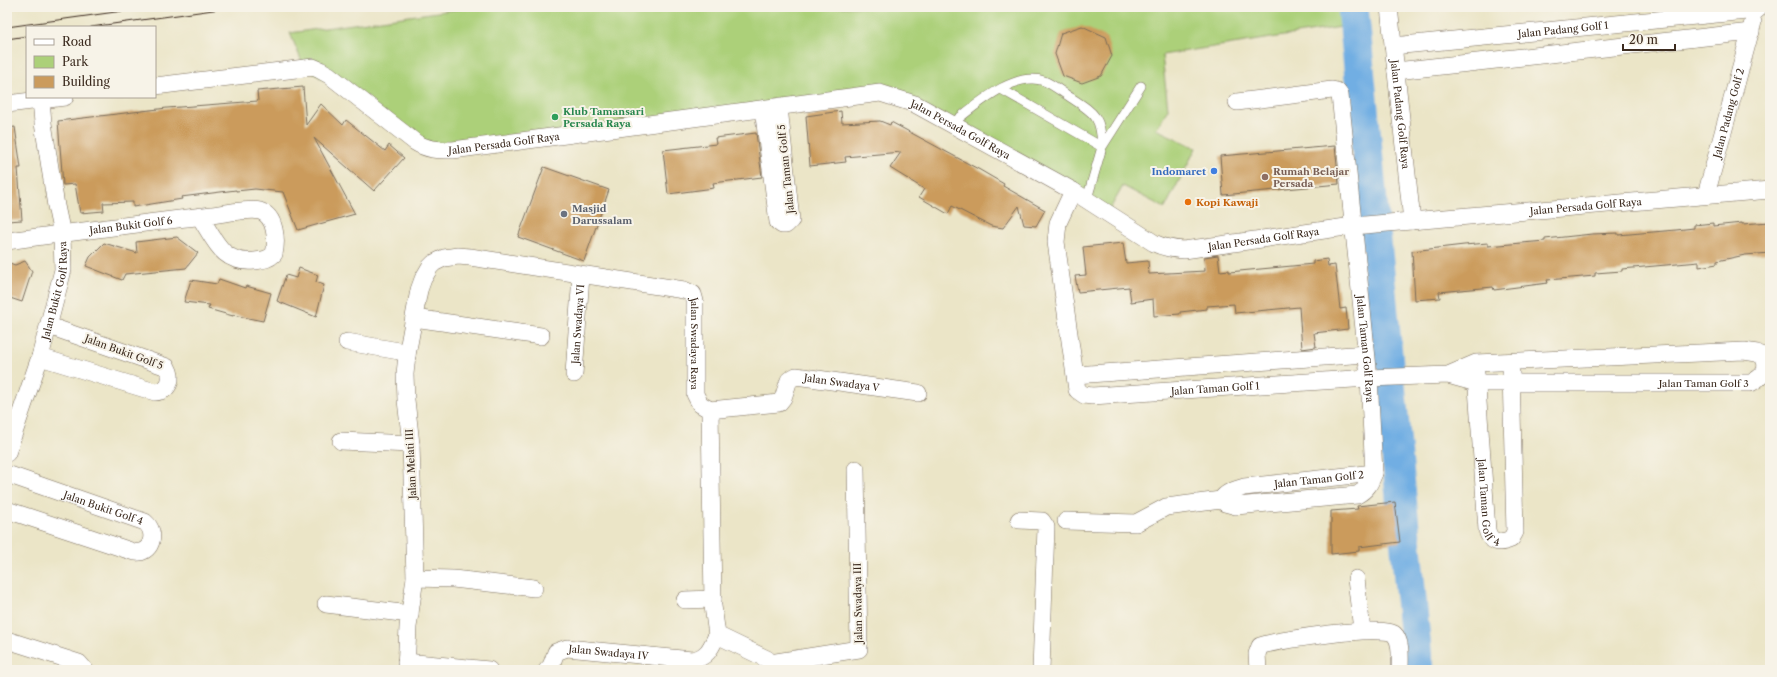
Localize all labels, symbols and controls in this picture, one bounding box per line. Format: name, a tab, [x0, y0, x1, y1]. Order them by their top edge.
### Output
street label: Jalan Padang Golf 1	[1515, 18, 1610, 40]
legend	[26, 26, 156, 98]
scale bar	[1623, 26, 1675, 52]
text: 20 m	[1629, 32, 1658, 47]
text: Road	[62, 34, 92, 49]
text: Park	[62, 54, 89, 69]
street label: Jalan Padang Golf Raya	[1388, 57, 1413, 170]
street label: Jalan Padang Golf 2	[1709, 66, 1747, 161]
text: Building	[62, 74, 110, 89]
street label: Jalan Persada Golf Raya	[907, 96, 1013, 162]
place label: Klub Tamansari Persada Raya	[563, 105, 645, 130]
marker: Klub Tamansari Persada Raya	[550, 112, 560, 122]
street label: Jalan Taman Golf 5	[775, 124, 797, 216]
street label: Jalan Persada Golf Raya	[446, 129, 561, 157]
place label: Indomaret	[1151, 165, 1206, 178]
place label: Rumah Belajar Persada	[1273, 165, 1349, 190]
marker: Indomaret	[1209, 166, 1219, 176]
marker: Rumah Belajar Persada	[1260, 172, 1270, 182]
street label: Jalan Persada Golf Raya	[1527, 195, 1643, 217]
place label: Kopi Kawaji	[1196, 196, 1259, 209]
marker: Kopi Kawaji	[1183, 197, 1193, 207]
place label: Masjid Darussalam	[572, 202, 632, 227]
marker: Masjid Darussalam	[559, 209, 569, 219]
street label: Jalan Bukit Golf 6	[87, 213, 173, 237]
street label: Jalan Persada Golf Raya	[1205, 224, 1321, 253]
street label: Jalan Bukit Golf Raya	[38, 240, 70, 343]
street label: Jalan Swadaya VI	[568, 284, 587, 366]
street label: Jalan Taman Golf Raya	[1354, 293, 1377, 403]
street label: Jalan Swadaya Raya	[687, 294, 702, 390]
street label: Jalan Bukit Golf 5	[81, 331, 165, 372]
street label: Jalan Swadaya V	[801, 370, 881, 394]
street label: Jalan Taman Golf 3	[1657, 377, 1749, 390]
street label: Jalan Taman Golf 1	[1169, 379, 1261, 397]
street label: Jalan Melati III	[403, 428, 419, 501]
street label: Jalan Taman Golf 4	[1475, 456, 1501, 548]
street label: Jalan Taman Golf 2	[1272, 468, 1365, 490]
street label: Jalan Bukit Golf 4	[60, 487, 145, 527]
street label: Jalan Swadaya III	[851, 562, 865, 645]
street label: Jalan Swadaya IV	[566, 641, 650, 662]

